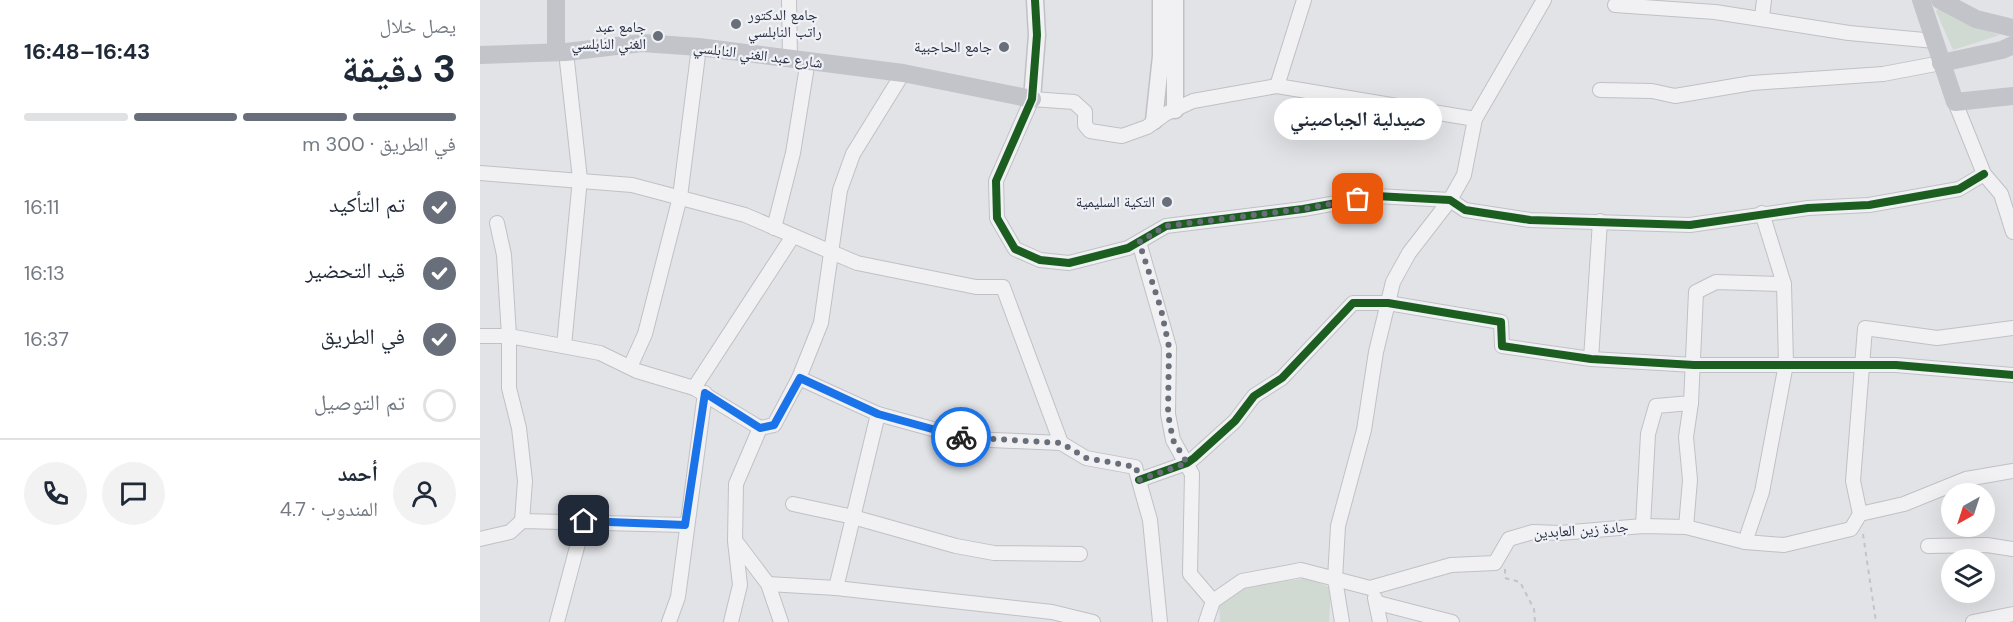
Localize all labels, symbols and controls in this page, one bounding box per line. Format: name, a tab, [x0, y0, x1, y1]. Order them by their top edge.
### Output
place label: جامع الدكتور راتب النابلسي	[747, 5, 822, 44]
text: يصل خلال	[380, 13, 456, 39]
place label: جامع عبد الغني النابلسي	[571, 17, 646, 56]
marker: جامع الدكتور راتب النابلسي	[729, 17, 743, 31]
marker: جامع عبد الغني النابلسي	[651, 29, 665, 43]
text: 16:43–16:48	[24, 37, 150, 66]
street label: شارع عبد الغني النابلسي	[692, 37, 824, 75]
place label: جامع الحاجبية	[914, 37, 992, 57]
marker: جامع الحاجبية	[997, 40, 1011, 54]
text: 3 دقيقة	[341, 43, 456, 94]
callout: صيدلية الجباصيني	[1274, 97, 1442, 139]
text: صيدلية الجباصيني	[1290, 106, 1426, 132]
text: في الطريق · 300 m	[302, 131, 456, 157]
pin	[1332, 173, 1383, 224]
icon: bag	[1341, 182, 1374, 215]
text: تم التأكيد	[329, 190, 405, 219]
icon: check	[423, 191, 456, 224]
place label: التكية السليمية	[1076, 192, 1155, 212]
text: 16:11	[24, 194, 59, 220]
marker: التكية السليمية	[1160, 195, 1174, 209]
text: قيد التحضير	[305, 256, 405, 285]
icon: check	[423, 257, 456, 290]
text: 16:13	[24, 260, 65, 286]
text: في الطريق	[320, 322, 405, 351]
icon: check	[423, 323, 456, 356]
text: 16:37	[24, 326, 69, 352]
text: تم التوصيل	[314, 388, 405, 417]
courier	[931, 407, 991, 467]
icon: bike	[945, 421, 978, 454]
text: أحمد	[338, 459, 378, 488]
button: phone	[24, 462, 87, 525]
button: chat	[102, 462, 165, 525]
button: person	[393, 462, 456, 525]
north arrow	[1941, 483, 1995, 537]
map controls	[1941, 483, 1995, 603]
pin	[558, 495, 609, 546]
text: المندوب · 4.7	[280, 496, 378, 522]
icon: home	[567, 504, 600, 537]
street label: جادة زين العابدين	[1533, 517, 1630, 543]
button: layers	[1941, 549, 1995, 603]

